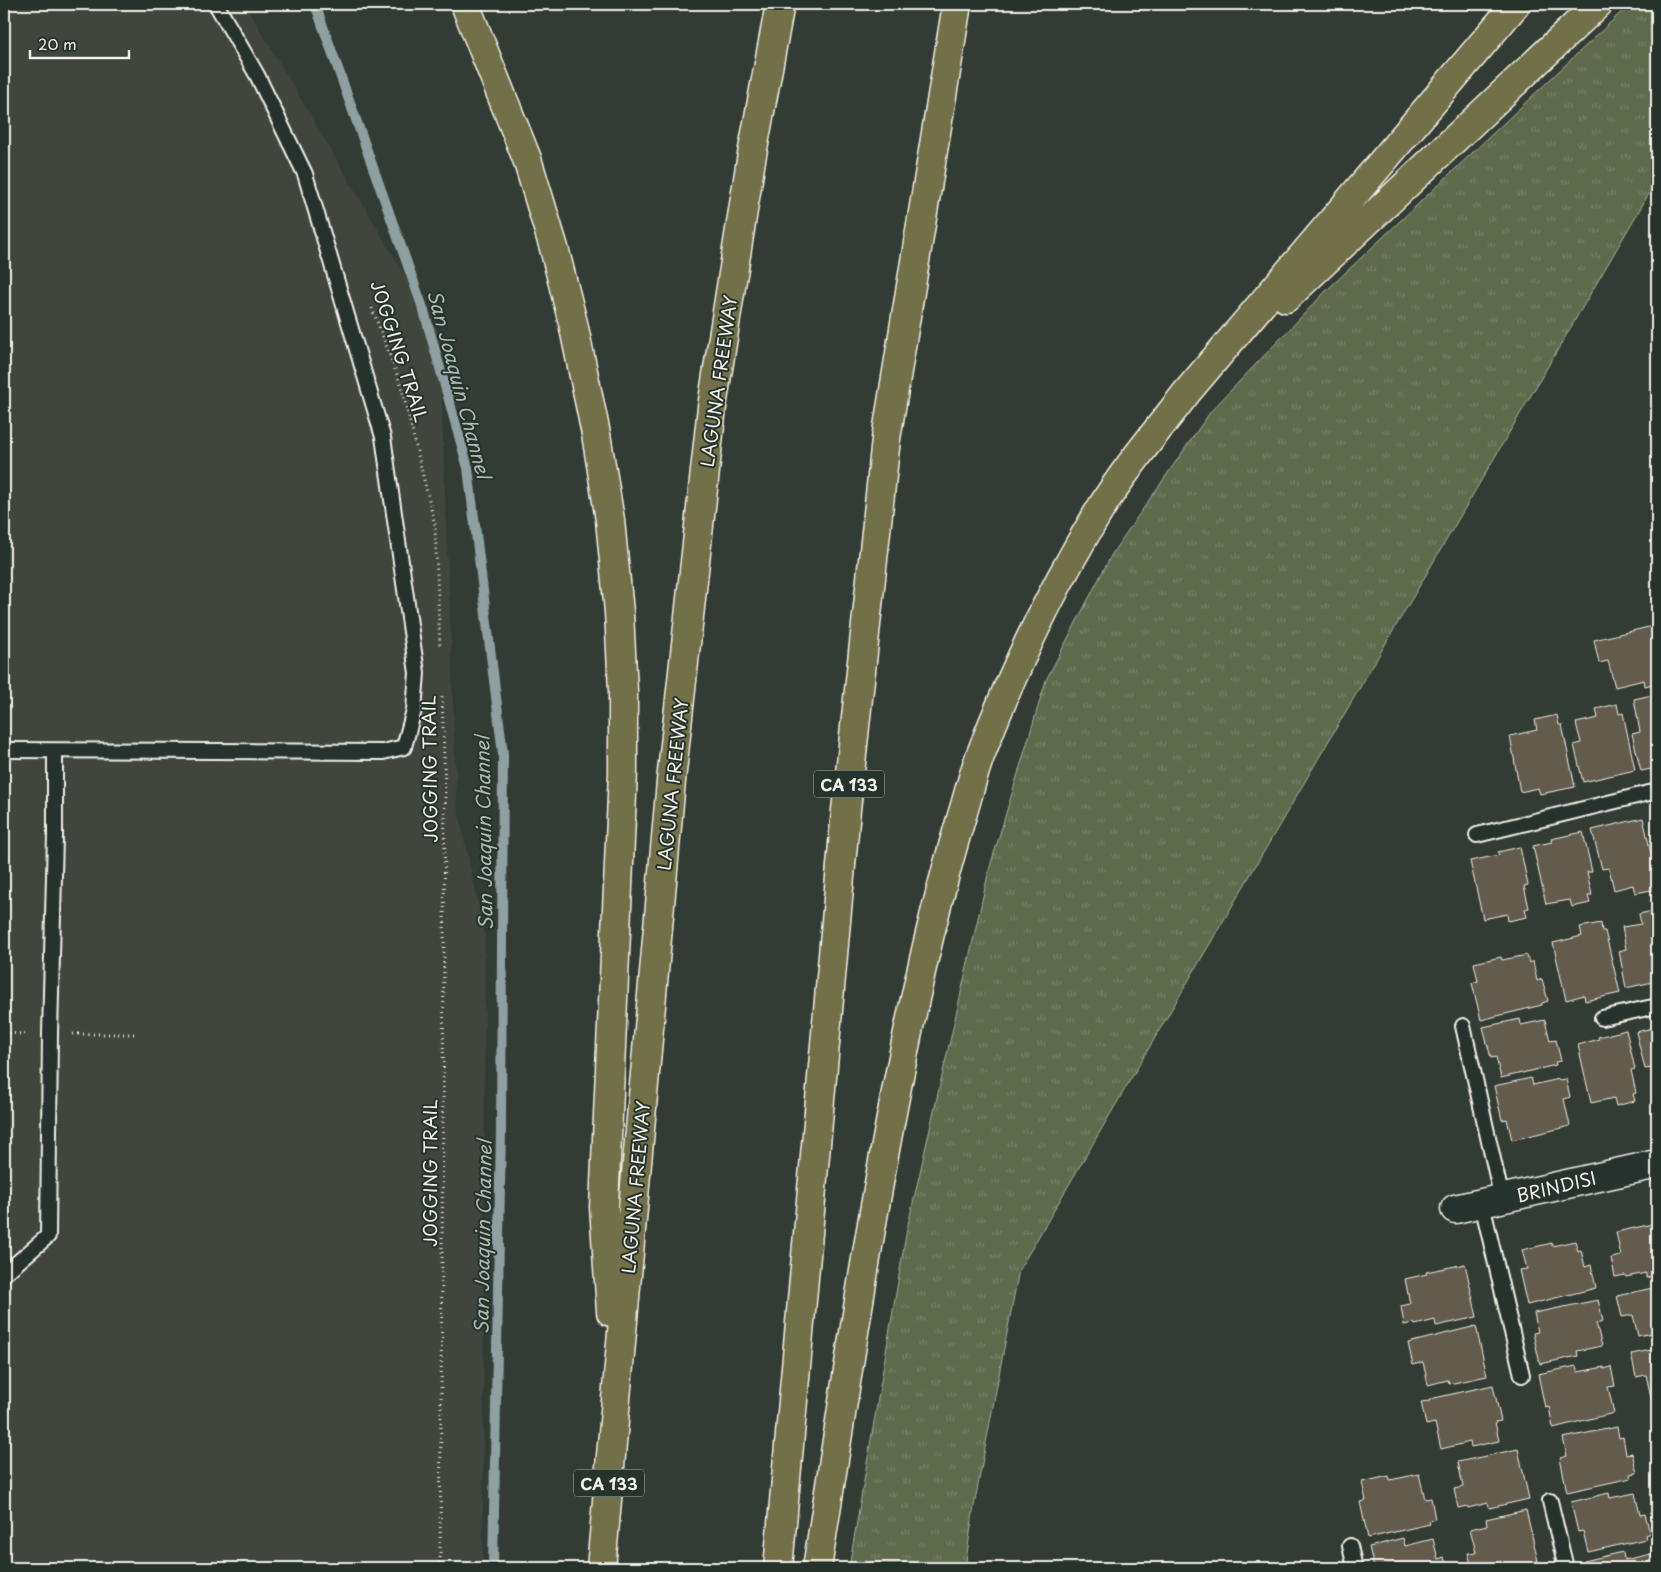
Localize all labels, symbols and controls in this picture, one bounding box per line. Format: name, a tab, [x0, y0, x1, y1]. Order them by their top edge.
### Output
scale bar	[30, 28, 129, 60]
text: 20 m	[38, 32, 77, 55]
street label: JOGGING TRAIL	[364, 277, 436, 425]
water label: San Joaquin Channel	[421, 287, 499, 484]
street label: LAGUNA FREEWAY	[693, 293, 743, 469]
street label: JOGGING TRAIL	[414, 695, 444, 843]
street label: LAGUNA FREEWAY	[650, 696, 695, 872]
water label: San Joaquin Channel	[467, 733, 499, 930]
road number: CA 133	[814, 771, 884, 798]
street label: JOGGING TRAIL	[416, 1099, 443, 1247]
street label: LAGUNA FREEWAY	[614, 1099, 656, 1274]
water label: San Joaquin Channel	[466, 1137, 498, 1334]
street label: BRINDISI	[1513, 1164, 1599, 1208]
road number: CA 133	[574, 1470, 644, 1496]

